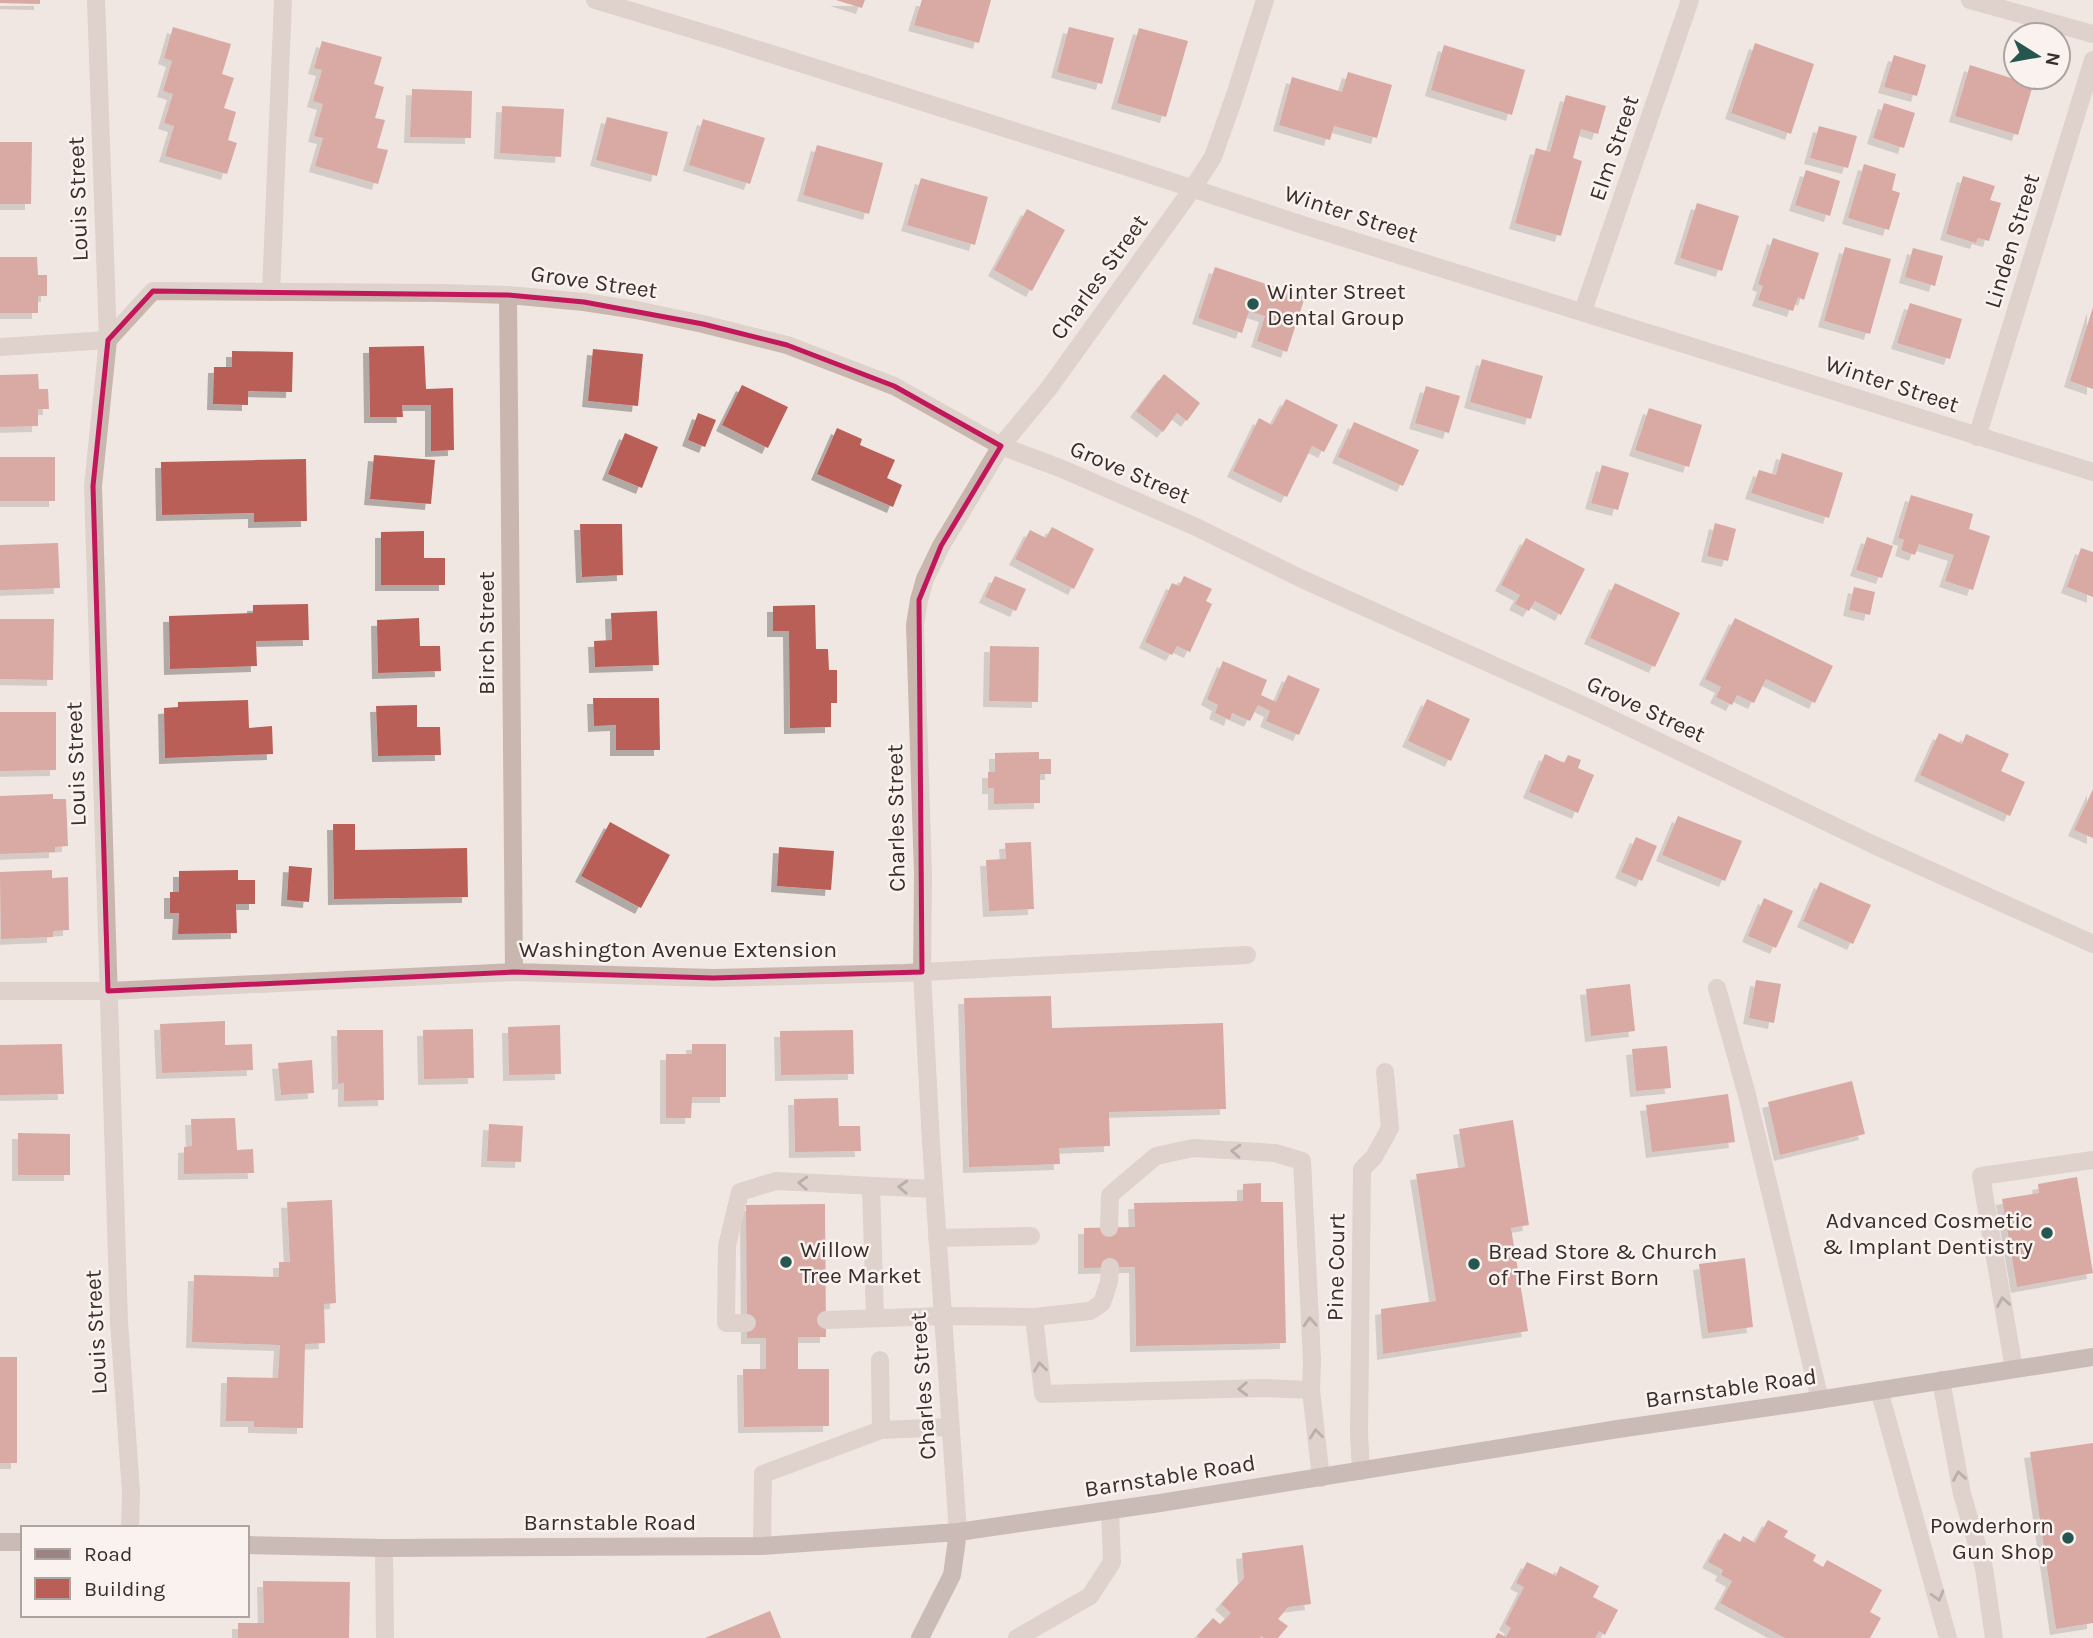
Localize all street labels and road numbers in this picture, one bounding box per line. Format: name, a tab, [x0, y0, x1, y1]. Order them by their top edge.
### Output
street label: Elm Street	[1583, 92, 1645, 204]
street label: Louis Street	[62, 136, 94, 262]
street label: Linden Street	[1979, 170, 2045, 312]
street label: Winter Street	[1281, 180, 1421, 248]
street label: Charles Street	[1045, 209, 1154, 345]
street label: Grove Street	[529, 260, 659, 304]
street label: Winter Street	[1822, 350, 1962, 418]
street label: Grove Street	[1066, 435, 1194, 510]
street label: Birch Street	[473, 571, 500, 695]
street label: Grove Street	[1582, 670, 1710, 748]
street label: Louis Street	[60, 701, 92, 827]
street label: Charles Street	[881, 743, 911, 892]
street label: Washington Avenue Extension	[519, 936, 837, 963]
street label: Pine Court	[1322, 1212, 1350, 1321]
street label: Louis Street	[79, 1269, 113, 1395]
street label: Charles Street	[904, 1311, 942, 1461]
street label: Barnstable Road	[1644, 1363, 1818, 1413]
street label: Barnstable Road	[1083, 1449, 1257, 1503]
street label: Barnstable Road	[524, 1509, 696, 1536]

